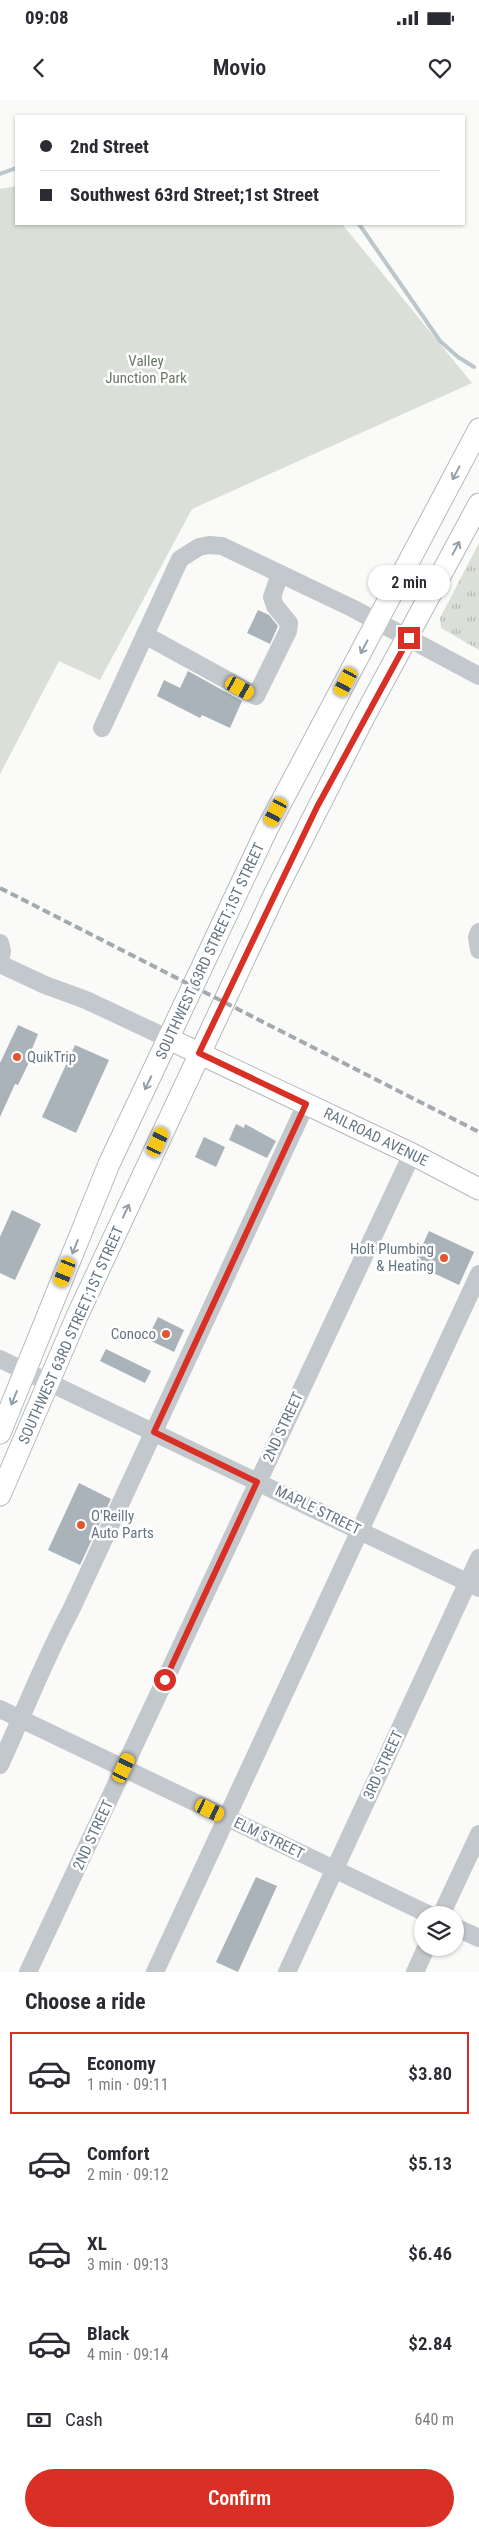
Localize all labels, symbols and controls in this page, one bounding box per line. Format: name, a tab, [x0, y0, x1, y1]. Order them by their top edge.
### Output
text: 09:08	[25, 6, 69, 29]
icon: back	[25, 54, 53, 82]
icon: heart	[426, 54, 454, 82]
text: Movio	[213, 55, 266, 80]
text: 2nd Street	[70, 135, 149, 158]
text: Southwest 63rd Street;1st Street	[70, 183, 319, 206]
park label: Valley Junction Park	[105, 352, 187, 387]
one-way arrow	[451, 465, 461, 480]
one-way arrow	[451, 541, 461, 556]
callout: 2 min	[368, 566, 450, 600]
text: 2 min	[391, 573, 427, 592]
route end	[398, 627, 420, 649]
one-way arrow	[359, 640, 369, 655]
car	[332, 665, 359, 699]
car	[223, 674, 256, 702]
car	[262, 795, 289, 829]
street label: SOUTHWEST 63RD STREET;1ST STREET	[152, 840, 268, 1062]
place label: QuikTrip	[27, 1048, 76, 1066]
marker: QuikTrip	[11, 1051, 23, 1063]
one-way arrow	[143, 1075, 153, 1090]
street label: RAILROAD AVENUE	[321, 1104, 431, 1170]
car	[144, 1125, 171, 1159]
one-way arrow	[122, 1204, 132, 1219]
street label: SOUTHWEST 63RD STREET;1ST STREET	[15, 1223, 127, 1447]
one-way arrow	[69, 1239, 79, 1254]
place label: Holt Plumbing & Heating	[350, 1240, 434, 1275]
marker: Holt Plumbing & Heating	[438, 1252, 450, 1264]
car	[52, 1255, 77, 1289]
place label: Conoco	[111, 1325, 156, 1343]
marker: Conoco	[160, 1328, 172, 1340]
street label: 2ND STREET	[259, 1389, 307, 1465]
one-way arrow	[9, 1390, 19, 1405]
street label: MAPLE STREET	[272, 1482, 364, 1539]
place label: O'Reilly Auto Parts	[91, 1507, 154, 1542]
marker: O'Reilly Auto Parts	[75, 1519, 87, 1531]
route start	[154, 1669, 176, 1691]
street label: 3RD STREET	[359, 1728, 407, 1802]
car	[110, 1751, 137, 1785]
street label: 2ND STREET	[69, 1797, 117, 1873]
car	[193, 1797, 226, 1823]
street label: ELM STREET	[231, 1813, 307, 1863]
map controls	[414, 1906, 464, 1956]
button: layers	[414, 1906, 464, 1956]
text: Choose a ride	[25, 1989, 146, 2014]
icon: car	[27, 2051, 72, 2096]
text: Economy	[87, 2052, 156, 2075]
text: $3.80	[408, 2062, 452, 2085]
text: 1 min · 09:11	[87, 2075, 169, 2094]
icon: car	[27, 2141, 72, 2186]
text: Comfort	[87, 2142, 150, 2165]
text: $5.13	[408, 2152, 452, 2175]
text: 2 min · 09:12	[87, 2165, 169, 2184]
icon: car	[27, 2231, 72, 2276]
text: XL	[87, 2232, 107, 2255]
text: $6.46	[408, 2242, 452, 2265]
text: 3 min · 09:13	[87, 2255, 169, 2274]
icon: car	[27, 2321, 72, 2366]
text: Black	[87, 2322, 129, 2345]
text: $2.84	[408, 2332, 452, 2355]
text: 4 min · 09:14	[87, 2345, 169, 2364]
icon: cash	[25, 2406, 53, 2434]
text: Cash	[65, 2408, 103, 2431]
text: 640 m	[415, 2410, 454, 2429]
button: Confirm	[25, 2469, 454, 2527]

